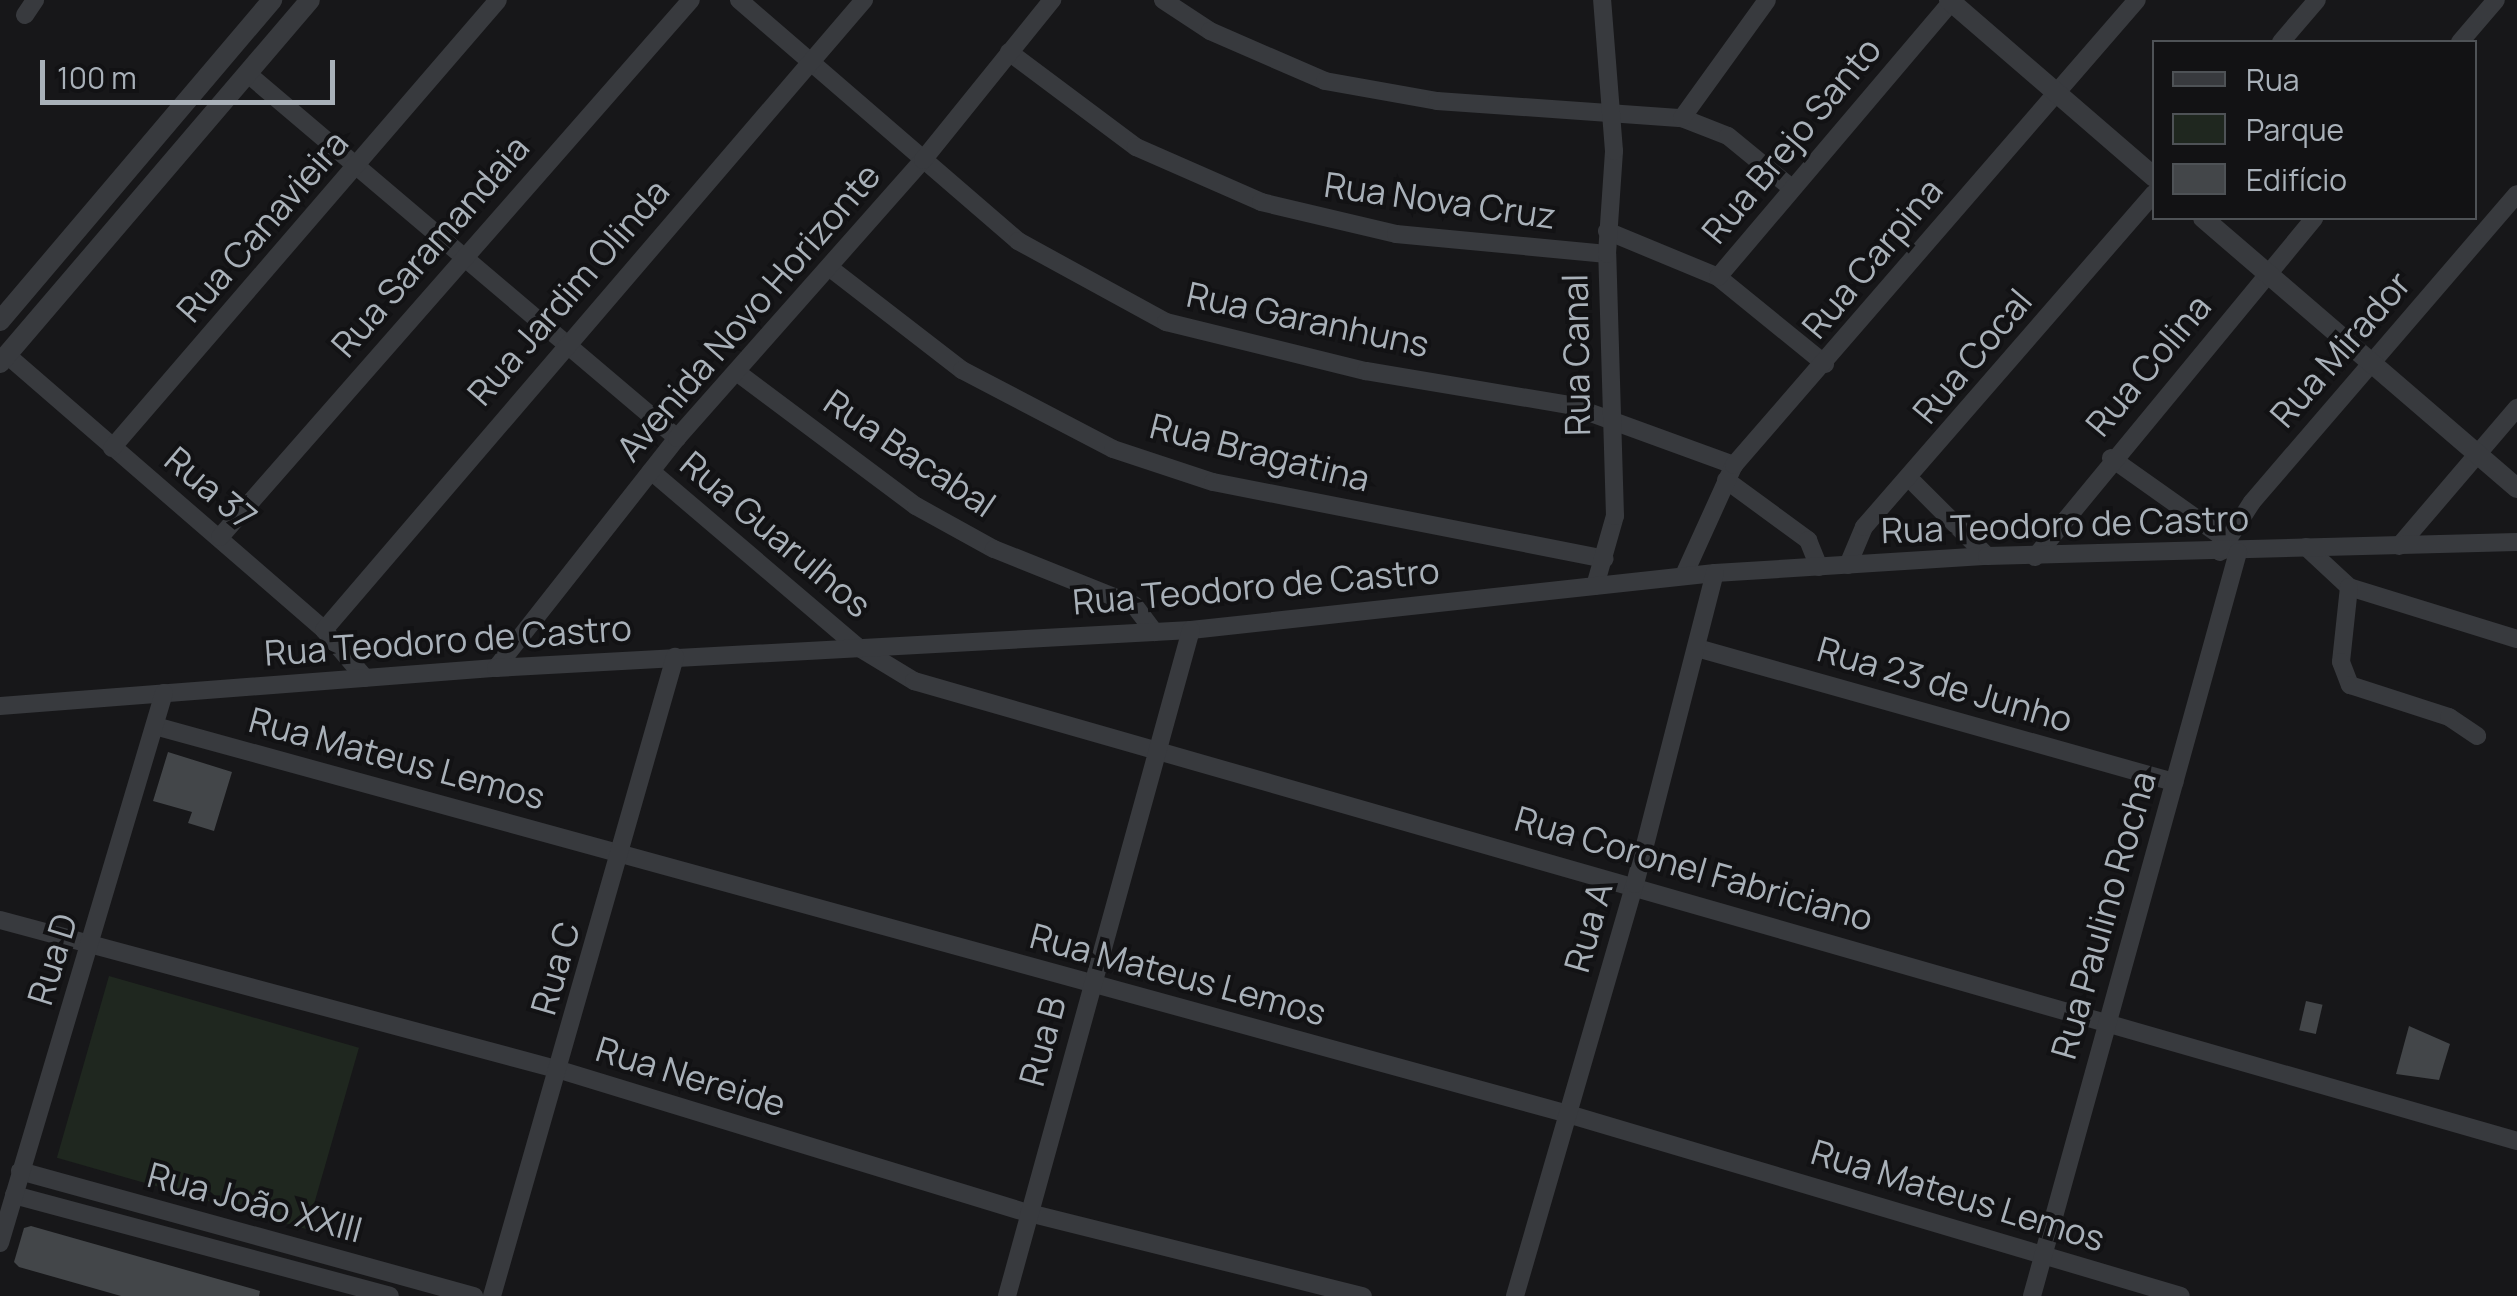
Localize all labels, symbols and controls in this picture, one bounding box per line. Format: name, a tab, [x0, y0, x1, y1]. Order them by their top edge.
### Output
street label: Rua Brejo Santo	[1693, 29, 1889, 251]
scale bar	[45, 40, 340, 102]
legend	[2152, 40, 2477, 220]
text: 100 m	[57, 57, 137, 98]
text: Rua	[2246, 59, 2299, 100]
text: Parque	[2246, 109, 2344, 150]
street label: Rua Canavieira	[168, 122, 356, 330]
street label: Rua Saramandaia	[323, 127, 537, 365]
street label: Avenida Novo Horizonte	[607, 155, 889, 469]
text: Edifício	[2246, 159, 2347, 200]
street label: Rua Nova Cruz	[1322, 163, 1558, 237]
street label: Rua Carpina	[1793, 170, 1951, 346]
street label: Rua Jardim Olinda	[459, 171, 677, 413]
street label: Rua Mirador	[2261, 263, 2419, 435]
street label: Rua Garanhuns	[1183, 273, 1433, 365]
street label: Rua Canal	[1554, 274, 1598, 436]
street label: Rua Cocal	[1904, 280, 2040, 432]
street label: Rua Colina	[2077, 286, 2219, 444]
street label: Rua Bacabal	[817, 380, 1003, 526]
street label: Rua Bragatina	[1146, 404, 1374, 500]
street label: Rua 37	[157, 438, 265, 538]
street label: Rua Guarulhos	[672, 442, 880, 626]
street label: Rua Teodoro de Castro	[1880, 497, 2250, 551]
street label: Rua Teodoro de Castro	[1071, 549, 1441, 623]
street label: Rua Teodoro de Castro	[263, 606, 633, 674]
street label: Rua 23 de Junho	[1813, 628, 2077, 740]
street label: Rua Mateus Lemos	[245, 698, 549, 818]
street label: Rua Paulino Rocha	[2042, 766, 2164, 1064]
street label: Rua Coronel Fabriciano	[1510, 797, 1878, 939]
street label: Rua A	[1555, 877, 1621, 977]
street label: Rua D	[18, 908, 86, 1010]
street label: Rua Mateus Lemos	[1026, 914, 1330, 1034]
street label: Rua C	[522, 917, 588, 1019]
street label: Rua B	[1010, 992, 1074, 1090]
street label: Rua Nereide	[591, 1027, 791, 1125]
street label: Rua Mateus Lemos	[1806, 1130, 2110, 1260]
street label: Rua João XXIII	[143, 1153, 367, 1251]

